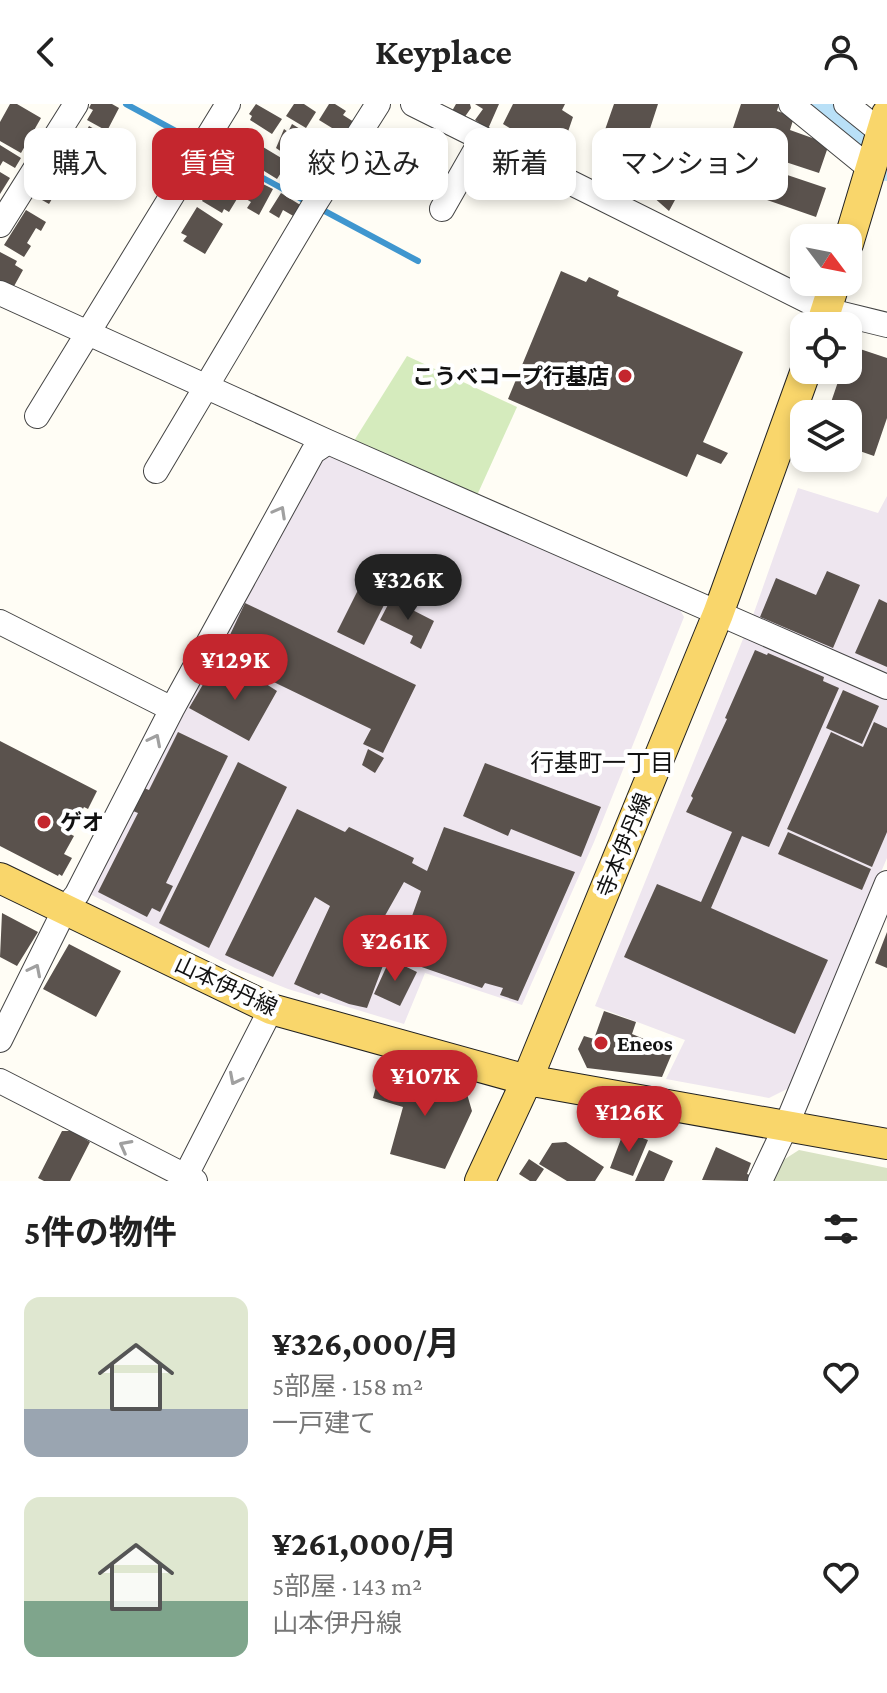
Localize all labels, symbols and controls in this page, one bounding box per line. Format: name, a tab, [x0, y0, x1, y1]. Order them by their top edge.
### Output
icon: back	[24, 30, 68, 74]
icon: person	[819, 30, 863, 74]
text: Keyplace	[375, 32, 512, 72]
chip: 購入	[24, 128, 136, 200]
chip: 賃貸	[152, 128, 264, 200]
chip: 絞り込み	[280, 128, 448, 200]
chip: 新着	[464, 128, 576, 200]
chip: マンション	[592, 128, 788, 200]
north arrow	[790, 224, 862, 296]
map controls	[790, 224, 862, 472]
button: locate	[790, 312, 862, 384]
place label: こうべコープ行基店	[412, 364, 609, 389]
marker: こうべコープ行基店	[616, 367, 634, 385]
button: layers	[790, 400, 862, 472]
one-way arrow	[270, 506, 285, 520]
pin: ¥326K	[352, 554, 464, 622]
text: ¥326K	[373, 565, 443, 594]
pin: ¥129K	[179, 634, 291, 702]
text: ¥129K	[201, 645, 269, 674]
one-way arrow	[146, 734, 161, 749]
district label: 行基町一丁目	[530, 749, 674, 776]
street label: 寺本伊丹線	[592, 789, 656, 901]
place label: ゲオ	[60, 810, 104, 835]
marker: ゲオ	[35, 813, 53, 831]
pin: ¥261K	[339, 915, 451, 983]
text: ¥261K	[361, 926, 429, 955]
street label: 山本伊丹線	[171, 951, 281, 1021]
one-way arrow	[25, 964, 41, 979]
place label: Eneos	[617, 1031, 673, 1056]
marker: Eneos	[592, 1034, 610, 1052]
pin: ¥107K	[369, 1050, 481, 1118]
text: ¥107K	[391, 1061, 459, 1090]
one-way arrow	[230, 1070, 245, 1085]
pin: ¥126K	[573, 1086, 685, 1154]
text: ¥126K	[595, 1097, 663, 1126]
one-way arrow	[119, 1140, 134, 1155]
icon: filters	[819, 1207, 863, 1251]
text: 5件の物件	[24, 1214, 177, 1251]
text: ¥326,000/月	[272, 1325, 460, 1362]
icon: home	[88, 1329, 184, 1425]
icon: heart	[819, 1355, 863, 1399]
text: 5部屋 · 158 m²	[272, 1372, 423, 1401]
text: 一戸建て	[272, 1409, 376, 1438]
text: ¥261,000/月	[272, 1525, 457, 1562]
icon: home	[88, 1529, 184, 1625]
icon: heart	[819, 1555, 863, 1599]
text: 5部屋 · 143 m²	[272, 1572, 422, 1601]
text: 山本伊丹線	[272, 1609, 402, 1638]

